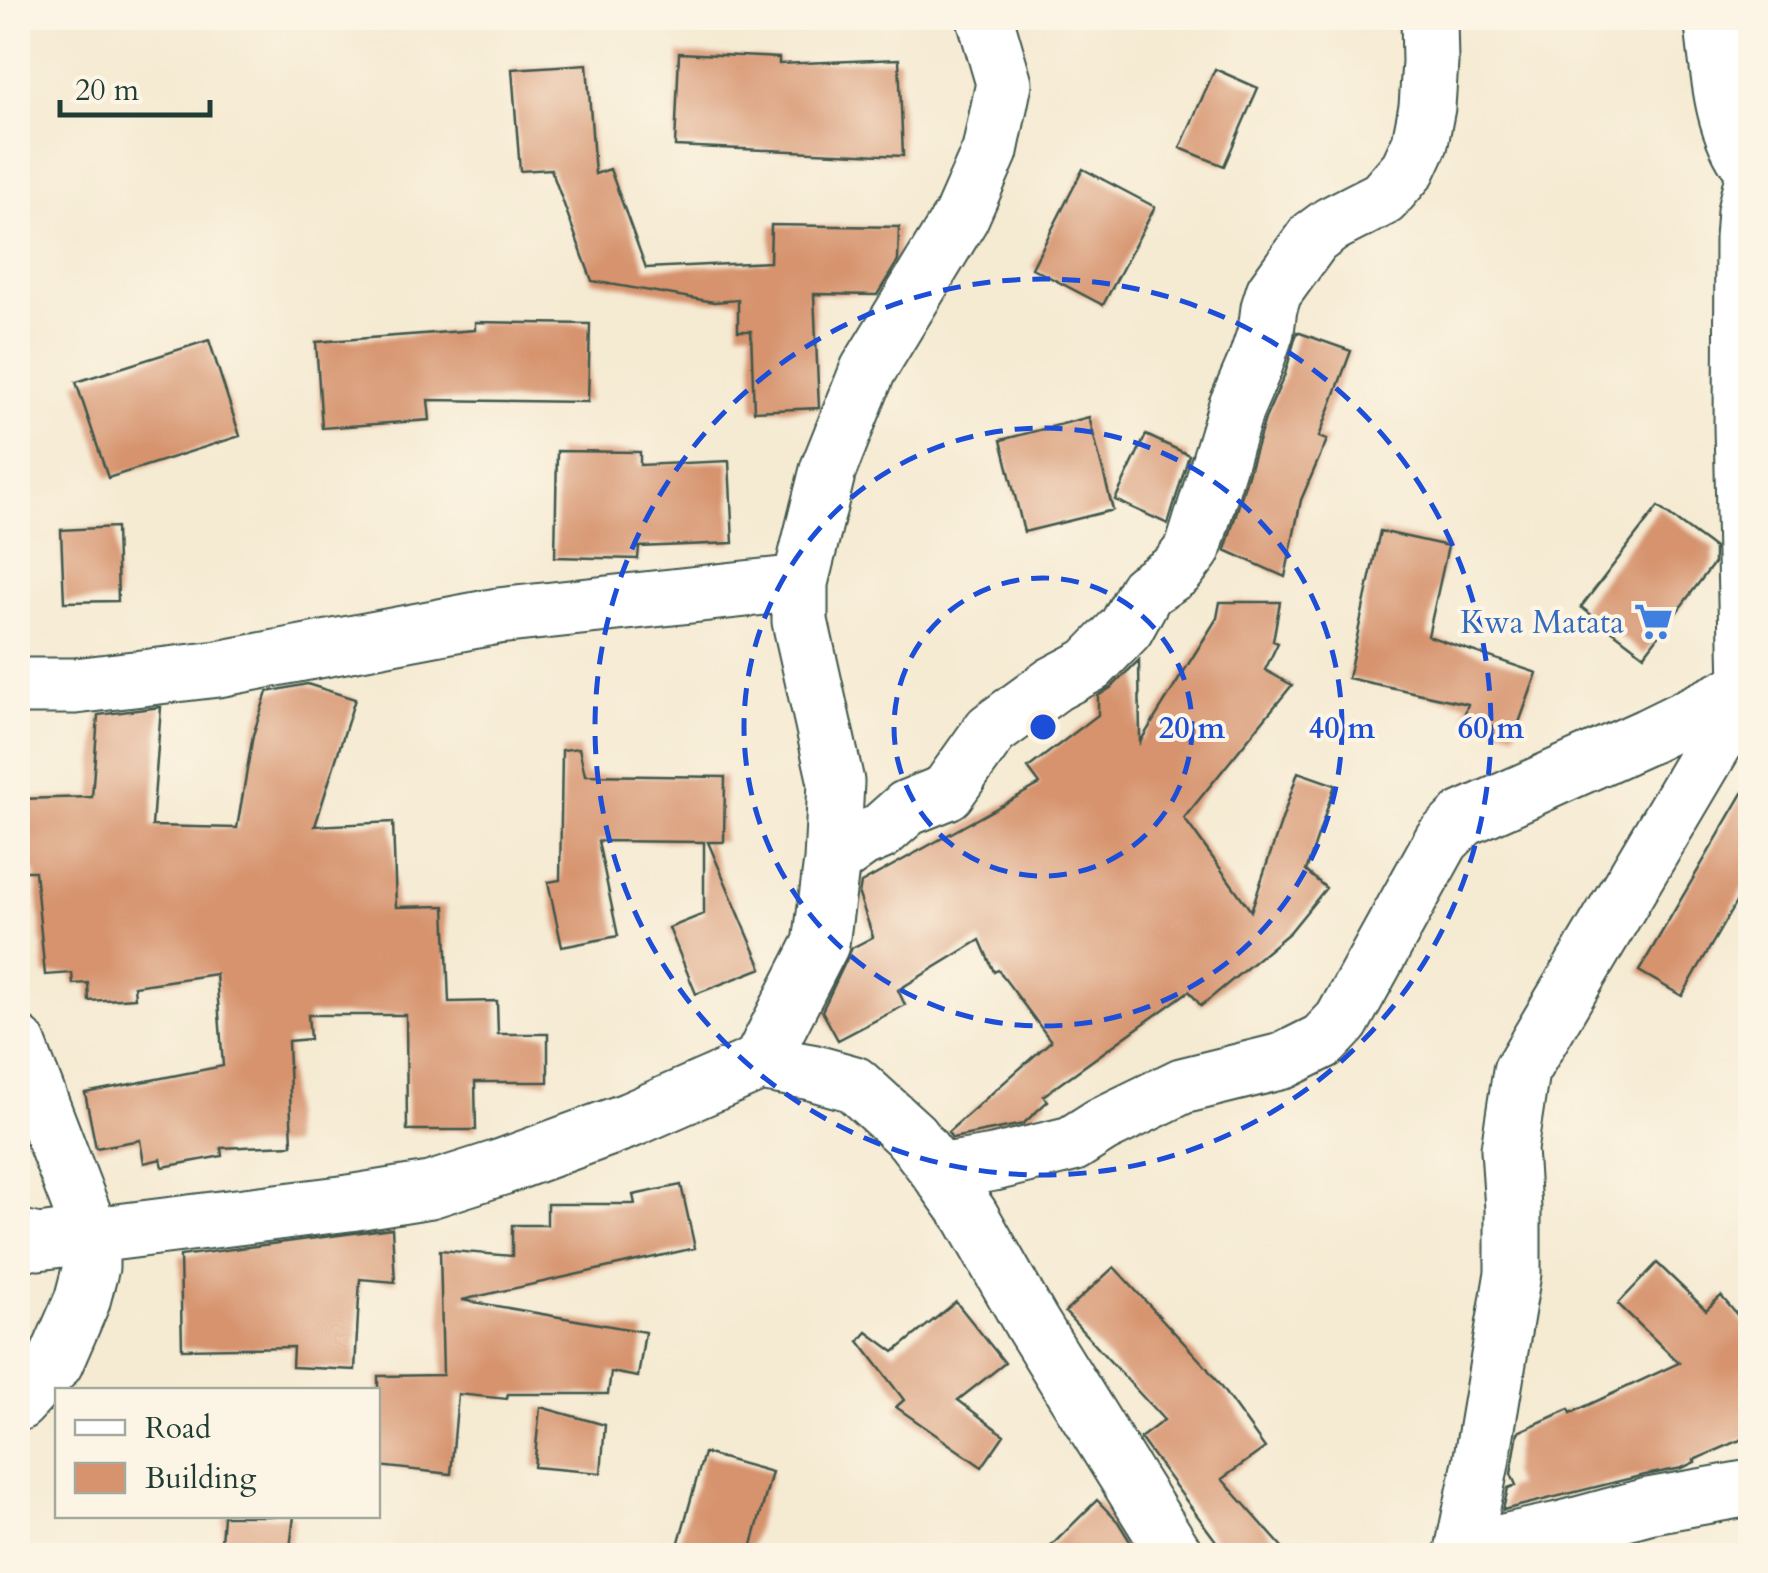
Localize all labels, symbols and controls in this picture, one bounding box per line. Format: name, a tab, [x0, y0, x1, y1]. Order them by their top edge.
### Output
scale bar	[60, 55, 210, 117]
text: 20 m	[75, 70, 140, 111]
place label: Kwa Matata	[1460, 601, 1624, 645]
supermarket icon: Kwa Matata	[1633, 601, 1675, 643]
text: 20 m	[1159, 708, 1226, 749]
text: 40 m	[1309, 708, 1376, 749]
text: 60 m	[1458, 708, 1525, 749]
centre of rings	[1025, 709, 1061, 745]
legend	[55, 1388, 380, 1518]
text: Road	[145, 1408, 211, 1449]
text: Building	[145, 1458, 256, 1499]

